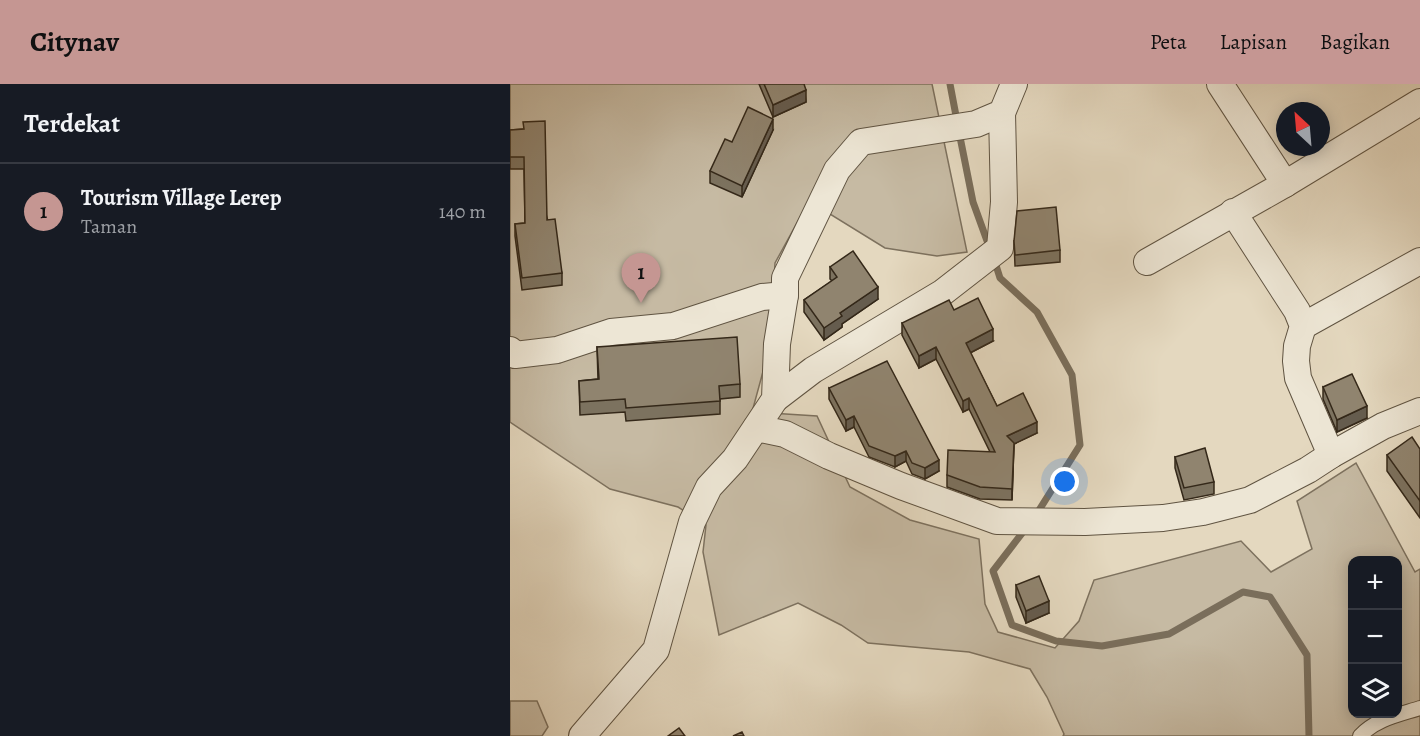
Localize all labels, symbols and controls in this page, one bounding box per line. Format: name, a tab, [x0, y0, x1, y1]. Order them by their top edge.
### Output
text: Citynav	[30, 23, 119, 61]
text: Peta	[1150, 28, 1187, 56]
text: Lapisan	[1220, 28, 1287, 56]
text: Bagikan	[1320, 28, 1390, 56]
north arrow	[1276, 102, 1330, 156]
text: Terdekat	[24, 106, 120, 141]
text: Tourism Village Lerep	[81, 183, 282, 213]
text: 1	[40, 198, 47, 225]
text: 140 m	[439, 198, 486, 225]
text: Taman	[81, 213, 137, 240]
pin: 1	[622, 254, 660, 303]
your location	[1050, 467, 1079, 496]
map controls	[1348, 556, 1402, 718]
button: +	[1348, 556, 1402, 610]
button: −	[1348, 610, 1402, 664]
button: layers	[1348, 664, 1402, 718]

